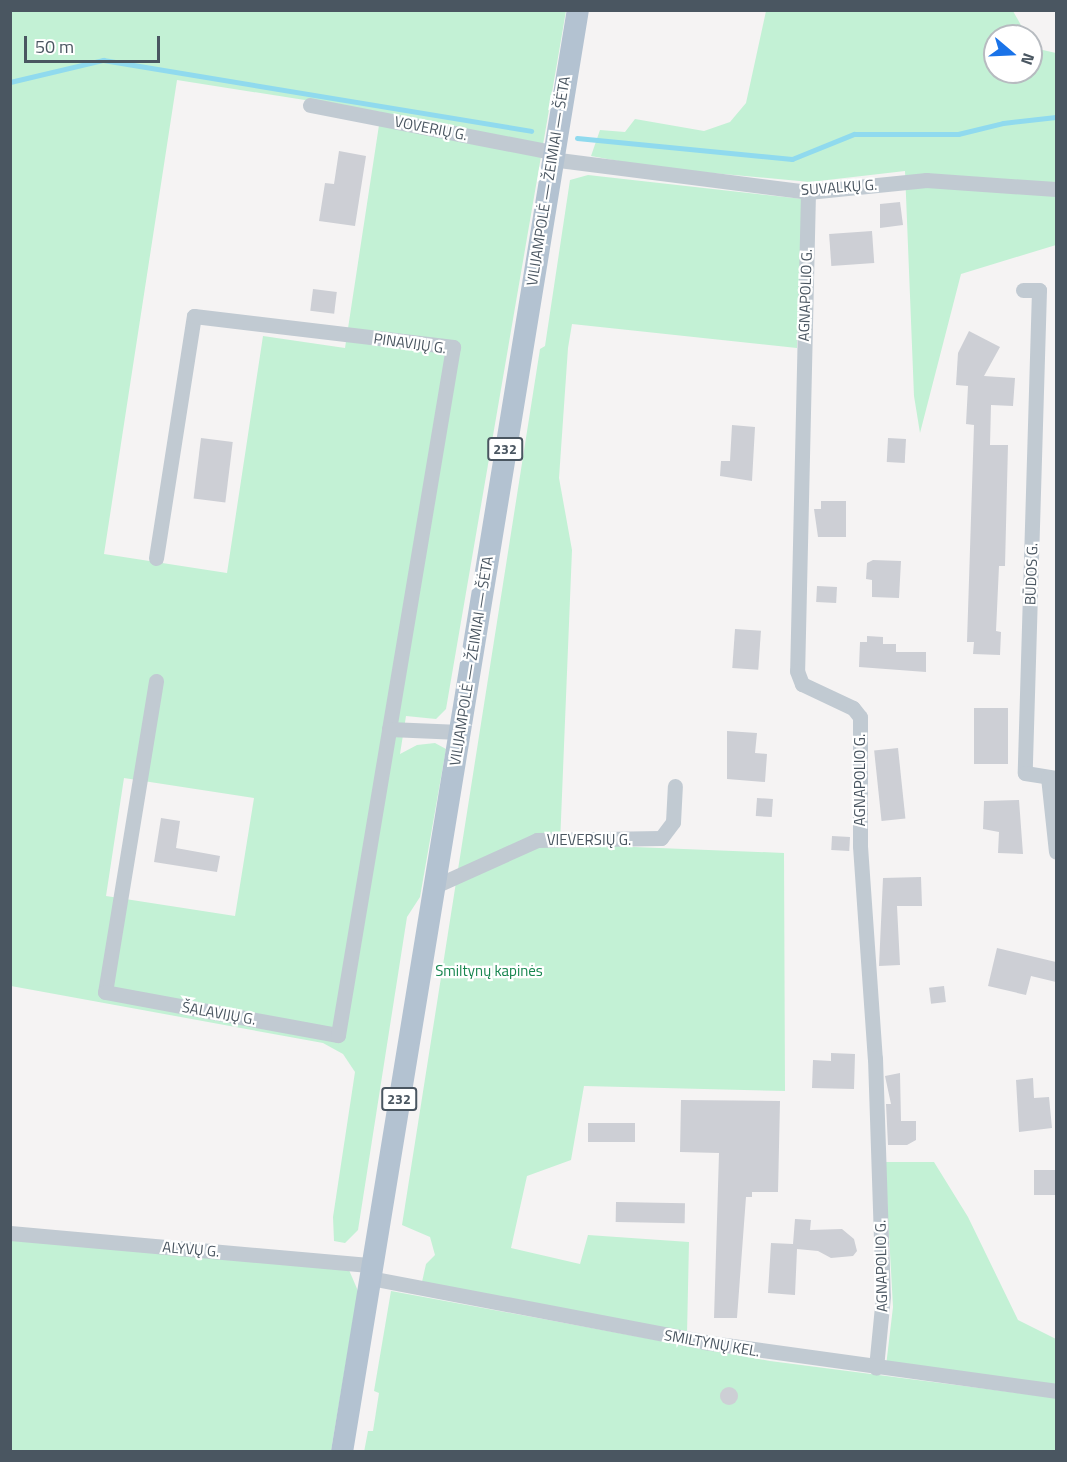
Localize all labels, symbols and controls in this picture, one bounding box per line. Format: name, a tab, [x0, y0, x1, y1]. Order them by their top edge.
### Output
scale bar	[27, 24, 164, 62]
north arrow	[983, 24, 1043, 84]
text: 50 m	[35, 33, 74, 60]
text: N	[1015, 50, 1041, 68]
street label: VILIJAMPOLĖ — ŽEIMIAI — ŠĖTA	[523, 75, 573, 287]
street label: VOVERIŲ G.	[393, 112, 469, 144]
street label: SUVALKŲ G.	[800, 175, 878, 199]
street label: AGNAPOLIO G.	[794, 248, 816, 342]
street label: PINAVIJŲ G.	[372, 329, 448, 357]
road number: 232	[487, 438, 523, 460]
street label: BŪDOS G.	[1021, 543, 1041, 605]
street label: VILIJAMPOLĖ — ŽEIMIAI — ŠĖTA	[446, 555, 496, 767]
street label: AGNAPOLIO G.	[851, 734, 869, 826]
street label: VIEVERSIŲ G.	[547, 831, 631, 849]
park label: Smiltynų kapinės	[435, 962, 543, 980]
street label: ŠALAVIJŲ G.	[181, 998, 257, 1028]
road number: 232	[381, 1088, 417, 1110]
street label: AGNAPOLIO G.	[871, 1220, 891, 1312]
street label: ALYVŲ G.	[162, 1238, 220, 1260]
street label: SMILTYNŲ KEL.	[663, 1326, 761, 1360]

